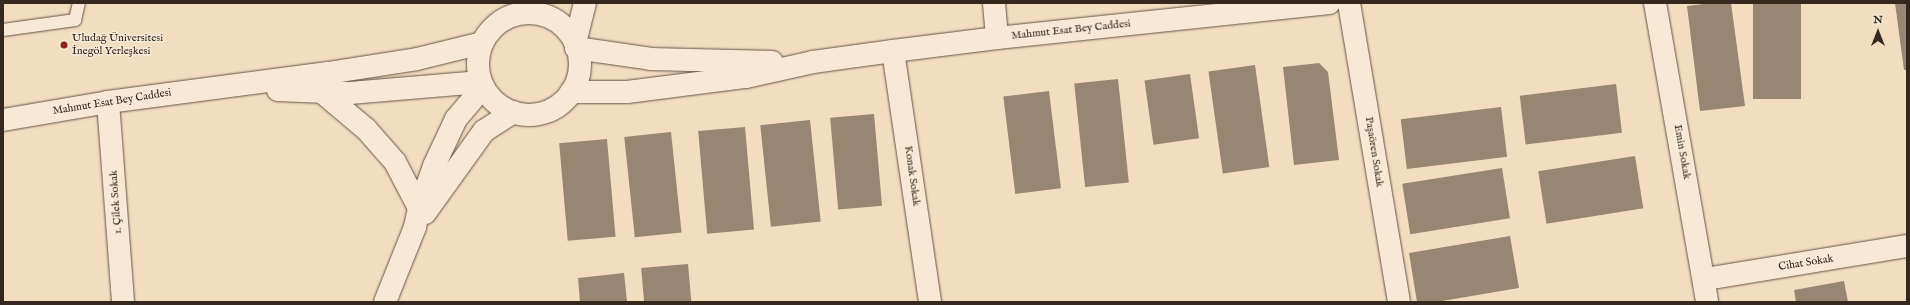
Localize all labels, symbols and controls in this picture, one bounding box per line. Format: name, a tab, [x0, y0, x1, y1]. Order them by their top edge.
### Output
north arrow	[1858, 12, 1898, 52]
text: N	[1873, 13, 1883, 27]
street label: Mahmut Esat Bey Caddesi	[1011, 17, 1131, 43]
place label: Uludağ Üniversitesi İnegöl Yerleşkesi	[72, 32, 163, 58]
marker: Uludağ Üniversitesi İnegöl Yerleşkesi	[59, 40, 69, 50]
street label: Mahmut Esat Bey Caddesi	[52, 86, 172, 118]
street label: Paşaören Sokak	[1362, 116, 1386, 188]
street label: Emin Sokak	[1671, 124, 1693, 180]
street label: Konak Sokak	[901, 145, 923, 207]
street label: 1. Çilek Sokak	[107, 170, 125, 234]
street label: Cihat Sokak	[1778, 252, 1834, 274]

